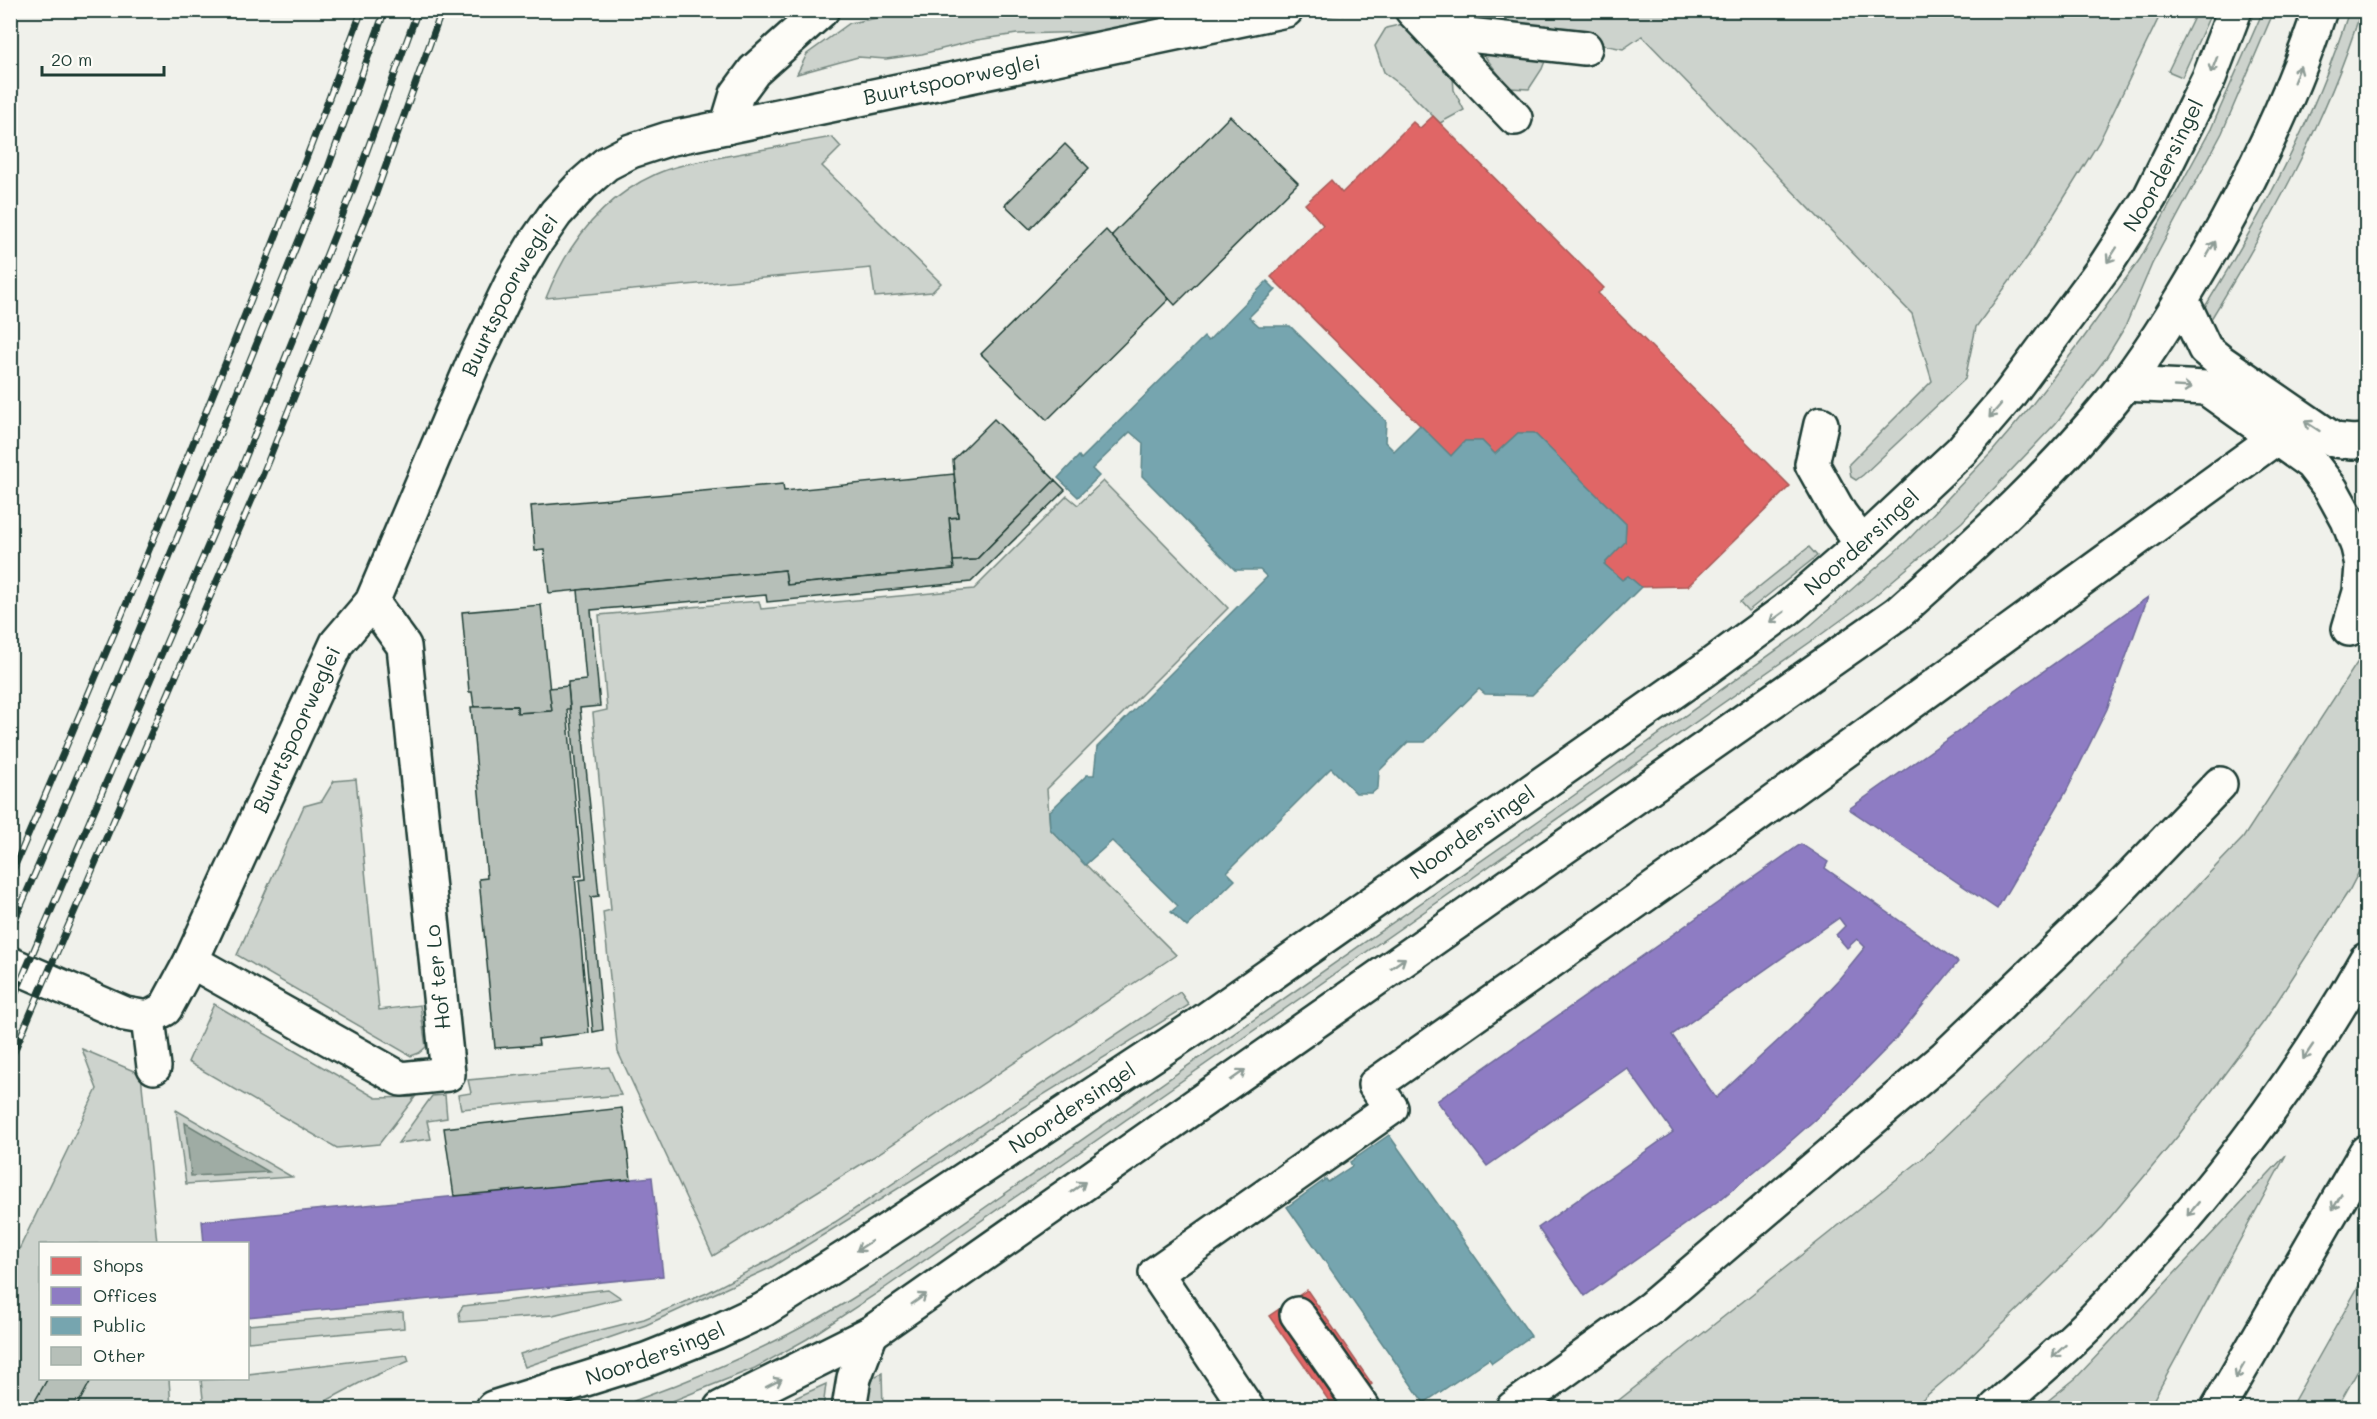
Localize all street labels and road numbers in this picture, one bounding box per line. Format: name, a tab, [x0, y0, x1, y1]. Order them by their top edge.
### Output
street label: Buurtspoorweglei	[861, 47, 1043, 110]
street label: Noordersingel	[2116, 94, 2208, 236]
street label: Buurtspoorweglei	[454, 208, 563, 380]
street label: Noordersingel	[1798, 482, 1924, 601]
street label: Buurtspoorweglei	[246, 641, 346, 817]
street label: Noordersingel	[1404, 778, 1539, 884]
street label: Hof ter Lo	[418, 923, 455, 1031]
street label: Noordersingel	[1003, 1055, 1140, 1159]
street label: Noordersingel	[582, 1315, 729, 1390]

